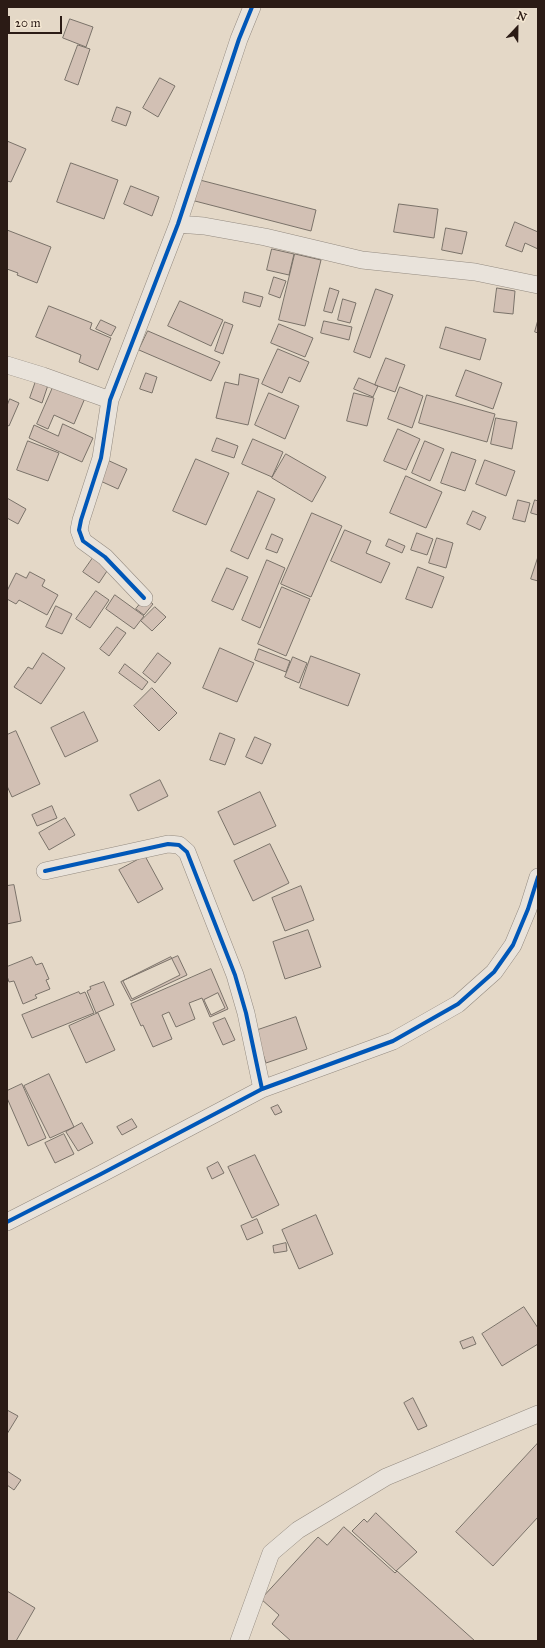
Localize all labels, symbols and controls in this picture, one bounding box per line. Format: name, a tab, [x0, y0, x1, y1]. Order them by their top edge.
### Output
scale bar	[10, 8, 64, 34]
north arrow	[497, 8, 537, 48]
text: N	[515, 9, 528, 24]
text: 20 m	[15, 16, 41, 30]

